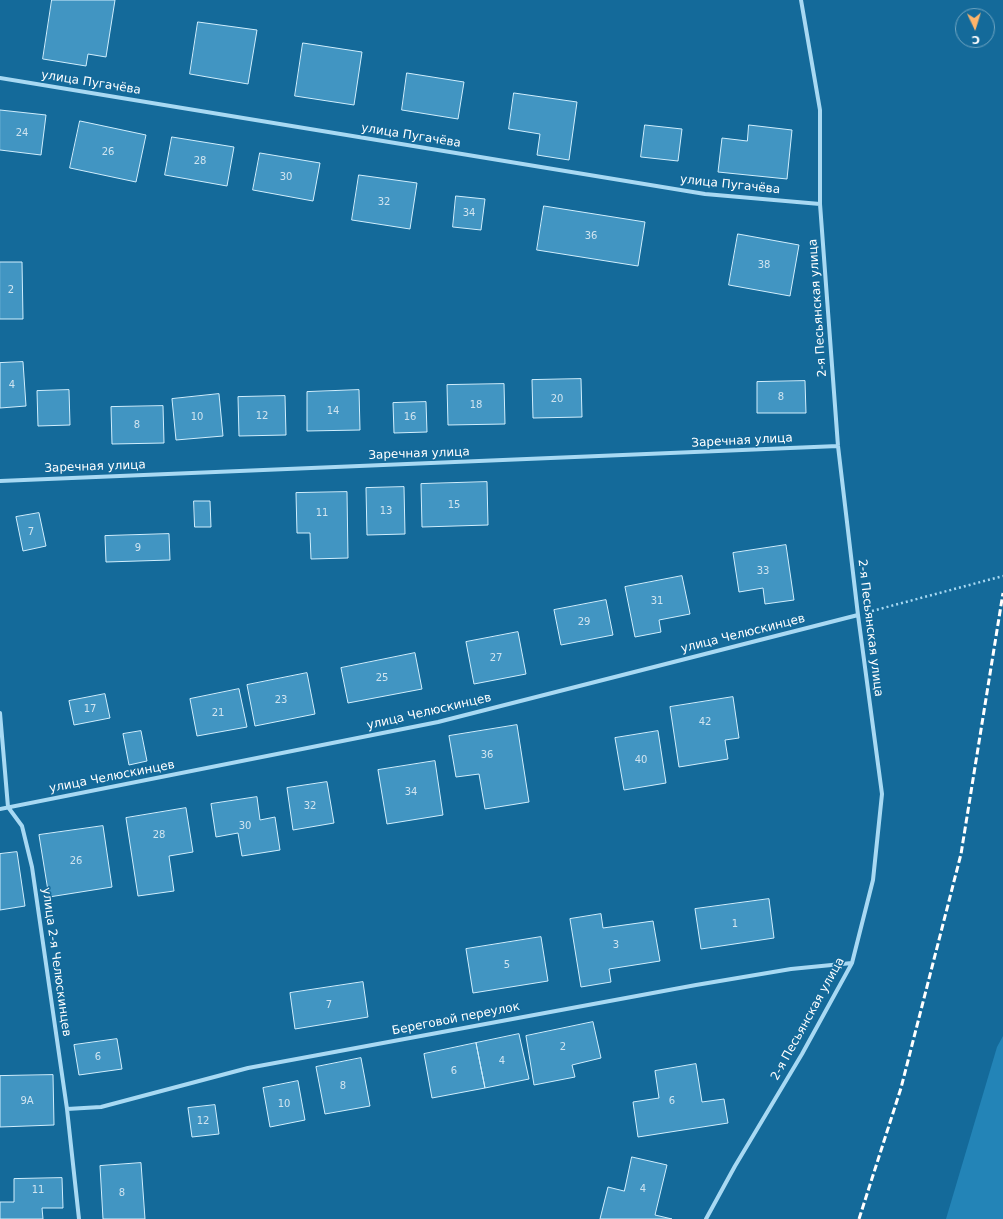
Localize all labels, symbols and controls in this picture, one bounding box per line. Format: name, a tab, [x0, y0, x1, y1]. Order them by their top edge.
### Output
north arrow	[955, 8, 995, 48]
text: С	[971, 33, 980, 46]
street label: улица Пугачёва	[40, 68, 142, 98]
street label: улица Пугачёва	[360, 121, 462, 151]
house number: 24	[16, 127, 28, 139]
house number: 26	[102, 146, 114, 158]
house number: 28	[194, 155, 206, 167]
house number: 30	[280, 171, 292, 183]
street label: улица Пугачёва	[679, 173, 781, 197]
house number: 32	[378, 196, 390, 208]
house number: 34	[463, 207, 475, 219]
house number: 36	[585, 230, 597, 242]
street label: 2-я Песьянская улица	[806, 238, 830, 378]
house number: 38	[758, 259, 770, 271]
house number: 2	[8, 284, 14, 296]
house number: 4	[9, 379, 15, 391]
house number: 8	[778, 391, 784, 403]
house number: 20	[551, 393, 563, 405]
house number: 18	[470, 399, 482, 411]
house number: 14	[327, 405, 339, 417]
house number: 12	[256, 410, 268, 422]
house number: 10	[191, 411, 203, 423]
house number: 16	[404, 411, 416, 423]
house number: 8	[134, 419, 140, 431]
street label: Заречная улица	[691, 431, 793, 451]
street label: Заречная улица	[368, 445, 470, 463]
street label: Заречная улица	[44, 458, 146, 476]
house number: 15	[448, 499, 460, 511]
house number: 13	[380, 505, 392, 517]
house number: 11	[316, 507, 328, 519]
house number: 7	[28, 526, 34, 538]
house number: 9	[135, 542, 141, 554]
street label: 2-я Песьянская улица	[854, 558, 886, 698]
house number: 33	[757, 565, 769, 577]
house number: 31	[651, 595, 663, 607]
street label: улица Челюскинцев	[679, 612, 807, 656]
house number: 29	[578, 616, 590, 628]
house number: 27	[490, 652, 502, 664]
house number: 25	[376, 672, 388, 684]
street label: улица Челюскинцев	[365, 691, 493, 733]
house number: 23	[275, 694, 287, 706]
house number: 17	[84, 703, 96, 715]
house number: 21	[212, 707, 224, 719]
house number: 42	[699, 716, 711, 728]
house number: 36	[481, 749, 493, 761]
house number: 40	[635, 754, 647, 766]
street label: улица Челюскинцев	[48, 758, 176, 796]
house number: 34	[405, 786, 417, 798]
house number: 32	[304, 800, 316, 812]
house number: 30	[239, 820, 251, 832]
house number: 28	[153, 829, 165, 841]
house number: 26	[70, 855, 82, 867]
street label: улица 2-я Челюскинцев	[38, 887, 74, 1037]
house number: 1	[732, 918, 738, 930]
house number: 3	[613, 939, 619, 951]
street label: 2-я Песьянская улица	[768, 955, 848, 1083]
house number: 5	[504, 959, 510, 971]
house number: 7	[326, 999, 332, 1011]
street label: Береговой переулок	[391, 1000, 521, 1038]
house number: 2	[560, 1041, 566, 1053]
house number: 6	[95, 1051, 101, 1063]
house number: 4	[499, 1055, 505, 1067]
house number: 6	[451, 1065, 457, 1077]
house number: 8	[340, 1080, 346, 1092]
house number: 9А	[20, 1095, 34, 1107]
house number: 6	[669, 1095, 675, 1107]
house number: 10	[278, 1098, 290, 1110]
house number: 12	[197, 1115, 209, 1127]
house number: 4	[640, 1183, 646, 1195]
house number: 11	[32, 1184, 44, 1196]
house number: 8	[119, 1187, 125, 1199]

